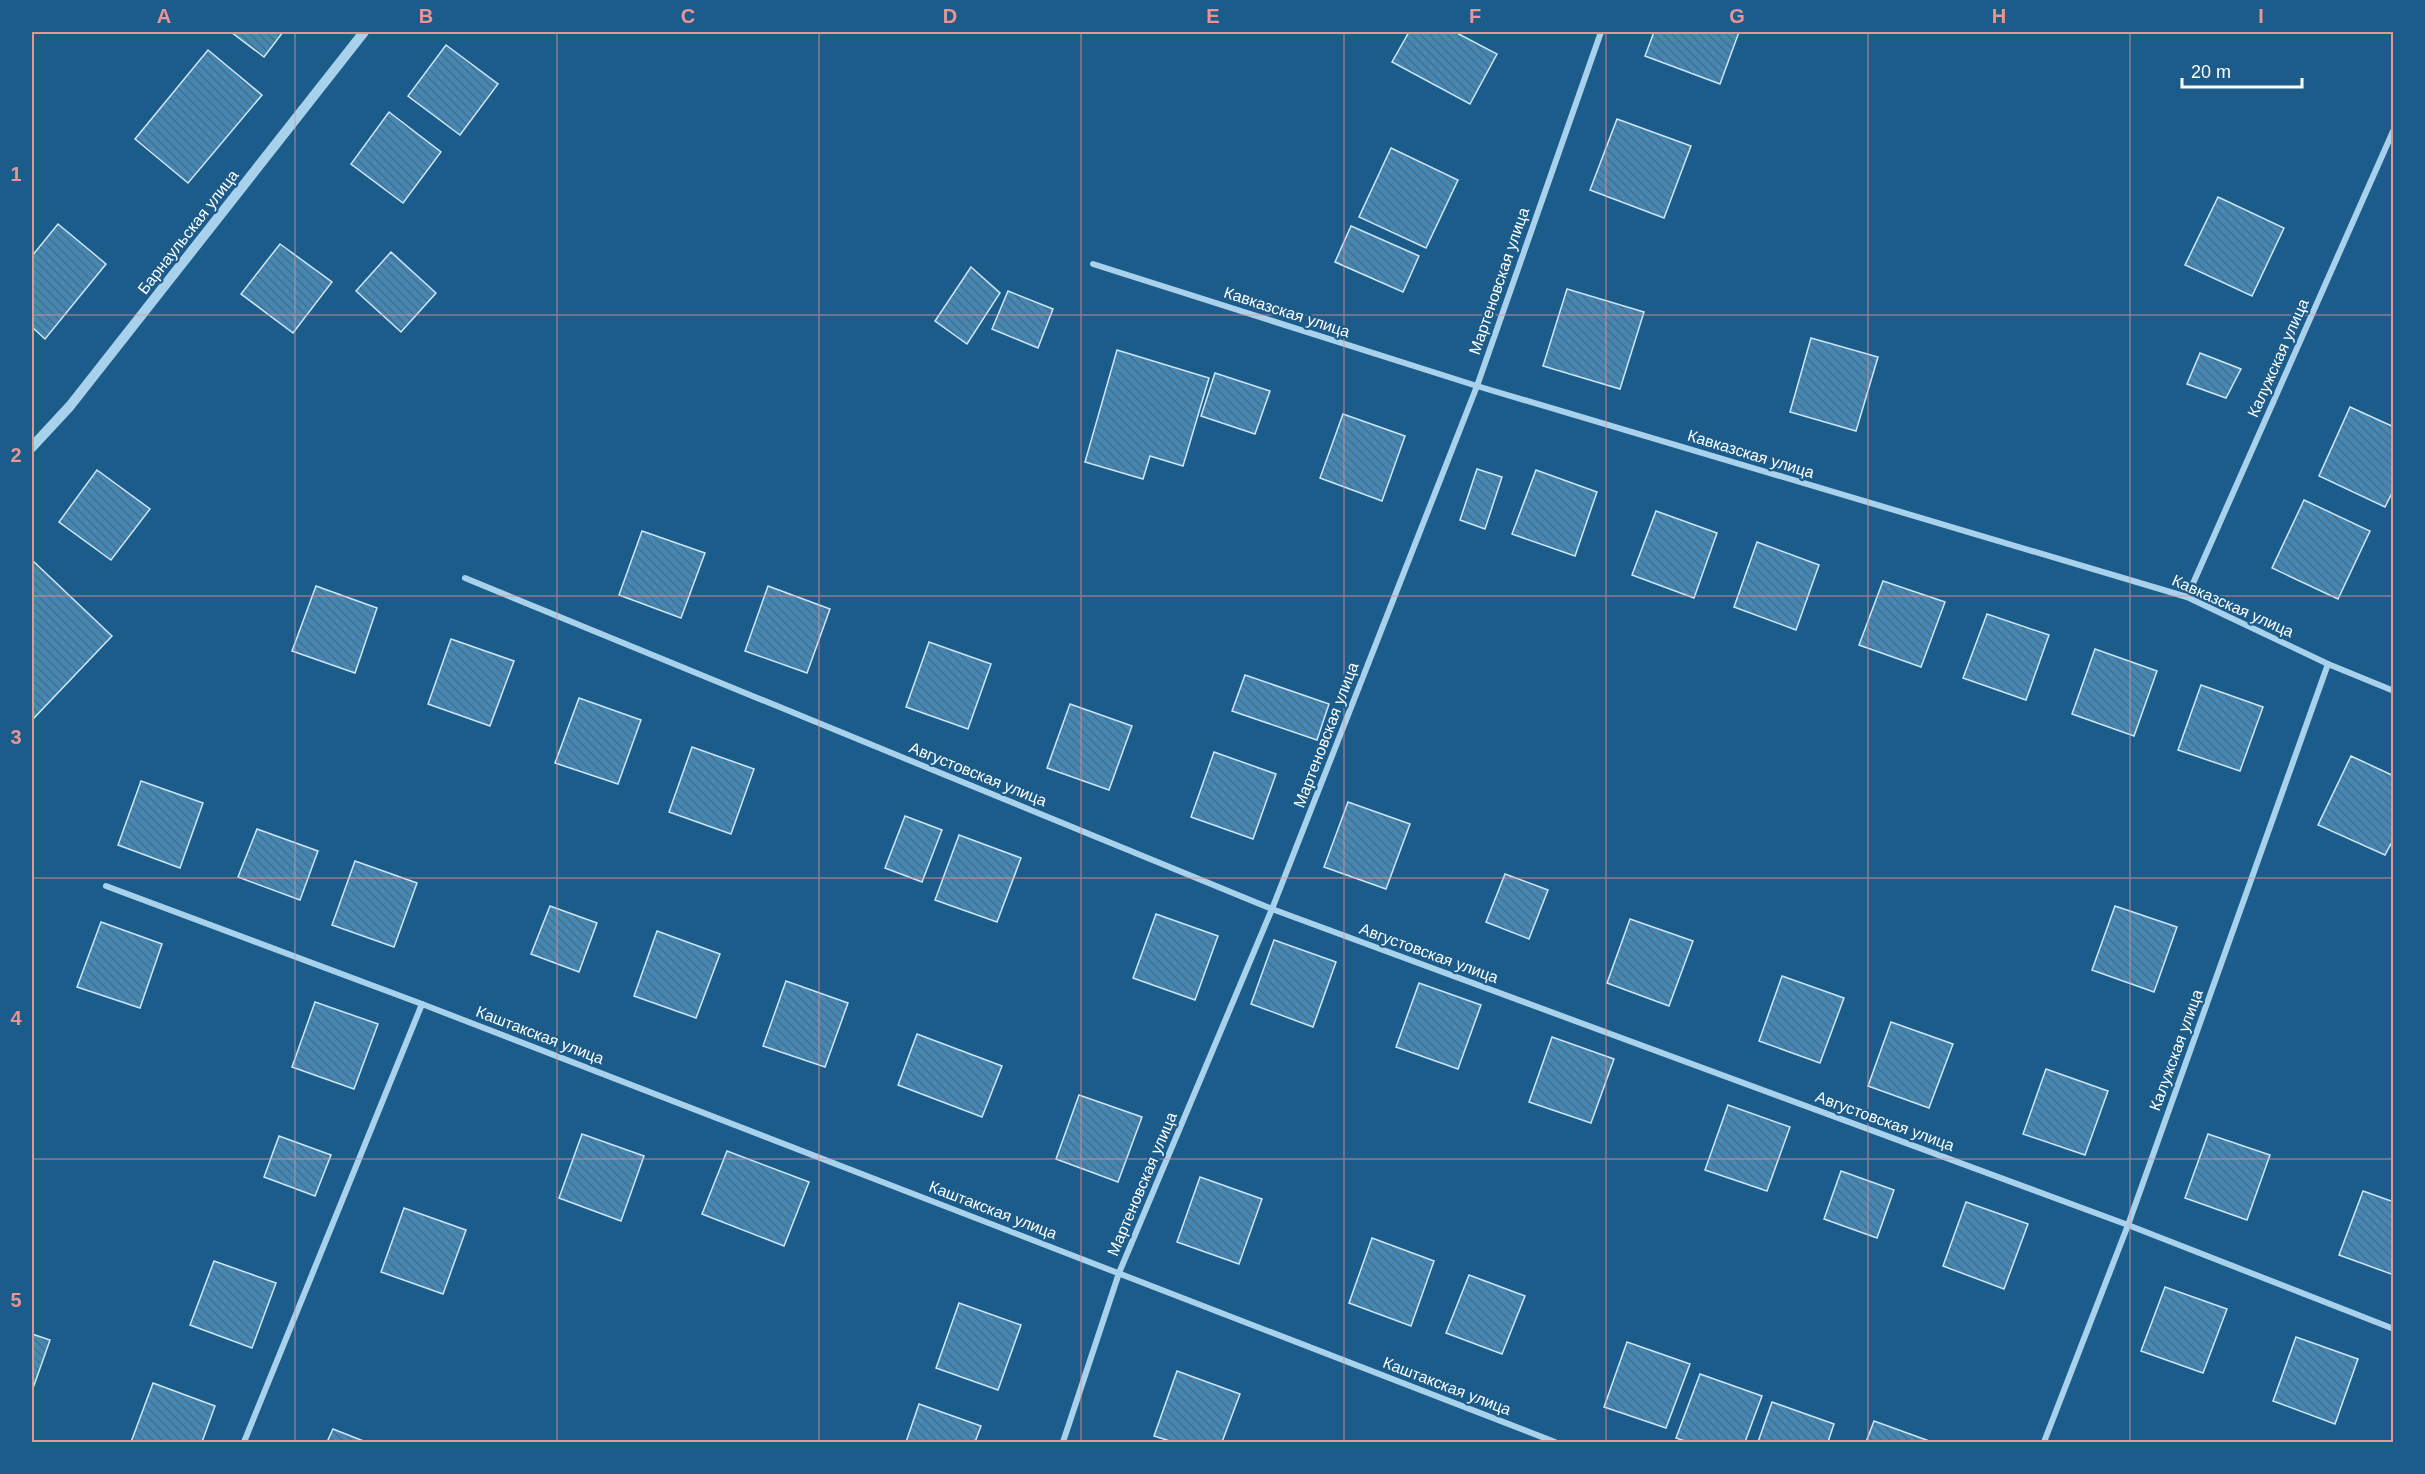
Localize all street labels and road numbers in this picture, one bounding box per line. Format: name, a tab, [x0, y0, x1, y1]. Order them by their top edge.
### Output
street label: Барнаульская улица	[134, 167, 242, 297]
street label: Мартеновская улица	[1466, 205, 1532, 357]
street label: Кавказская улица	[1222, 284, 1352, 340]
street label: Калужская улица	[2244, 296, 2312, 420]
street label: Кавказская улица	[1686, 427, 1816, 481]
street label: Кавказская улица	[2170, 572, 2297, 641]
street label: Мартеновская улица	[1290, 660, 1362, 810]
street label: Августовская улица	[907, 739, 1049, 809]
street label: Августовская улица	[1357, 920, 1501, 986]
street label: Калужская улица	[2146, 987, 2206, 1113]
street label: Каштакская улица	[474, 1003, 606, 1067]
street label: Августовская улица	[1813, 1088, 1957, 1154]
street label: Мартеновская улица	[1104, 1110, 1180, 1258]
street label: Каштакская улица	[927, 1178, 1059, 1242]
street label: Каштакская улица	[1381, 1354, 1513, 1418]

